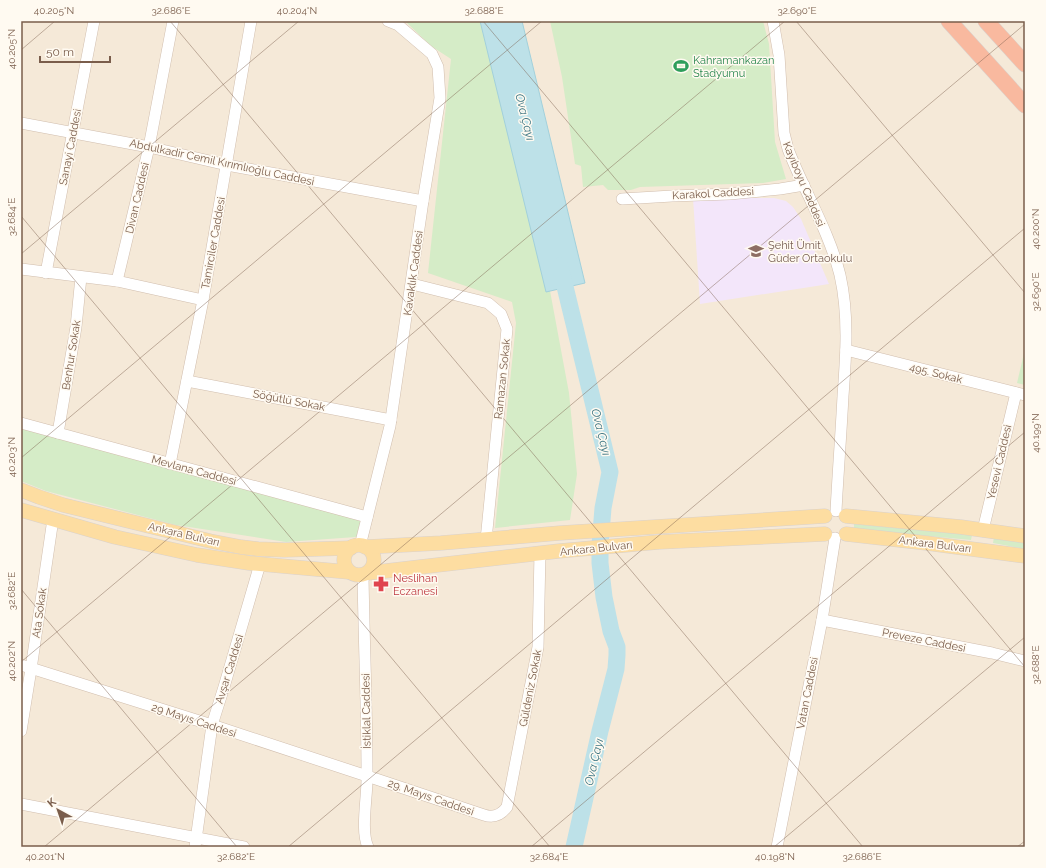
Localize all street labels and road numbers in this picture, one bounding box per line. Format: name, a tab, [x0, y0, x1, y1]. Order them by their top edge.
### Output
street label: Sanayi Caddesi	[57, 108, 84, 186]
street label: Abdulkadir Cemil Kırımlıoğlu Caddesi	[128, 137, 315, 188]
street label: Kayıboyu Caddesi	[780, 140, 827, 229]
street label: Divan Caddesi	[123, 161, 152, 235]
street label: Karakol Caddesi	[672, 185, 754, 202]
street label: Tamirciler Caddesi	[199, 196, 228, 290]
street label: Kavaklık Caddesi	[401, 230, 426, 316]
street label: Benhur Sokak	[60, 319, 83, 391]
street label: Ramazan Sokak	[492, 338, 513, 420]
street label: 495. Sokak	[908, 361, 964, 386]
street label: Söğütlü Sokak	[252, 387, 326, 414]
street label: Yesevi Caddesi	[985, 423, 1014, 501]
street label: Mevlana Caddesi	[150, 453, 238, 488]
street label: Ankara Bulvarı	[147, 520, 221, 549]
street label: Ankara Bulvarı	[898, 534, 972, 555]
street label: Ankara Bulvarı	[559, 538, 633, 559]
street label: Ata Sokak	[30, 587, 49, 639]
street label: Preveze Caddesi	[881, 626, 967, 655]
street label: Avşar Caddesi	[213, 633, 246, 705]
street label: Güldeniz Sokak	[517, 648, 544, 728]
street label: Vatan Caddesi	[794, 656, 821, 730]
street label: İstiklal Caddesi	[359, 673, 374, 749]
street label: 29 Mayıs Caddesi	[150, 701, 238, 740]
street label: 29. Mayıs Caddesi	[386, 777, 476, 818]

